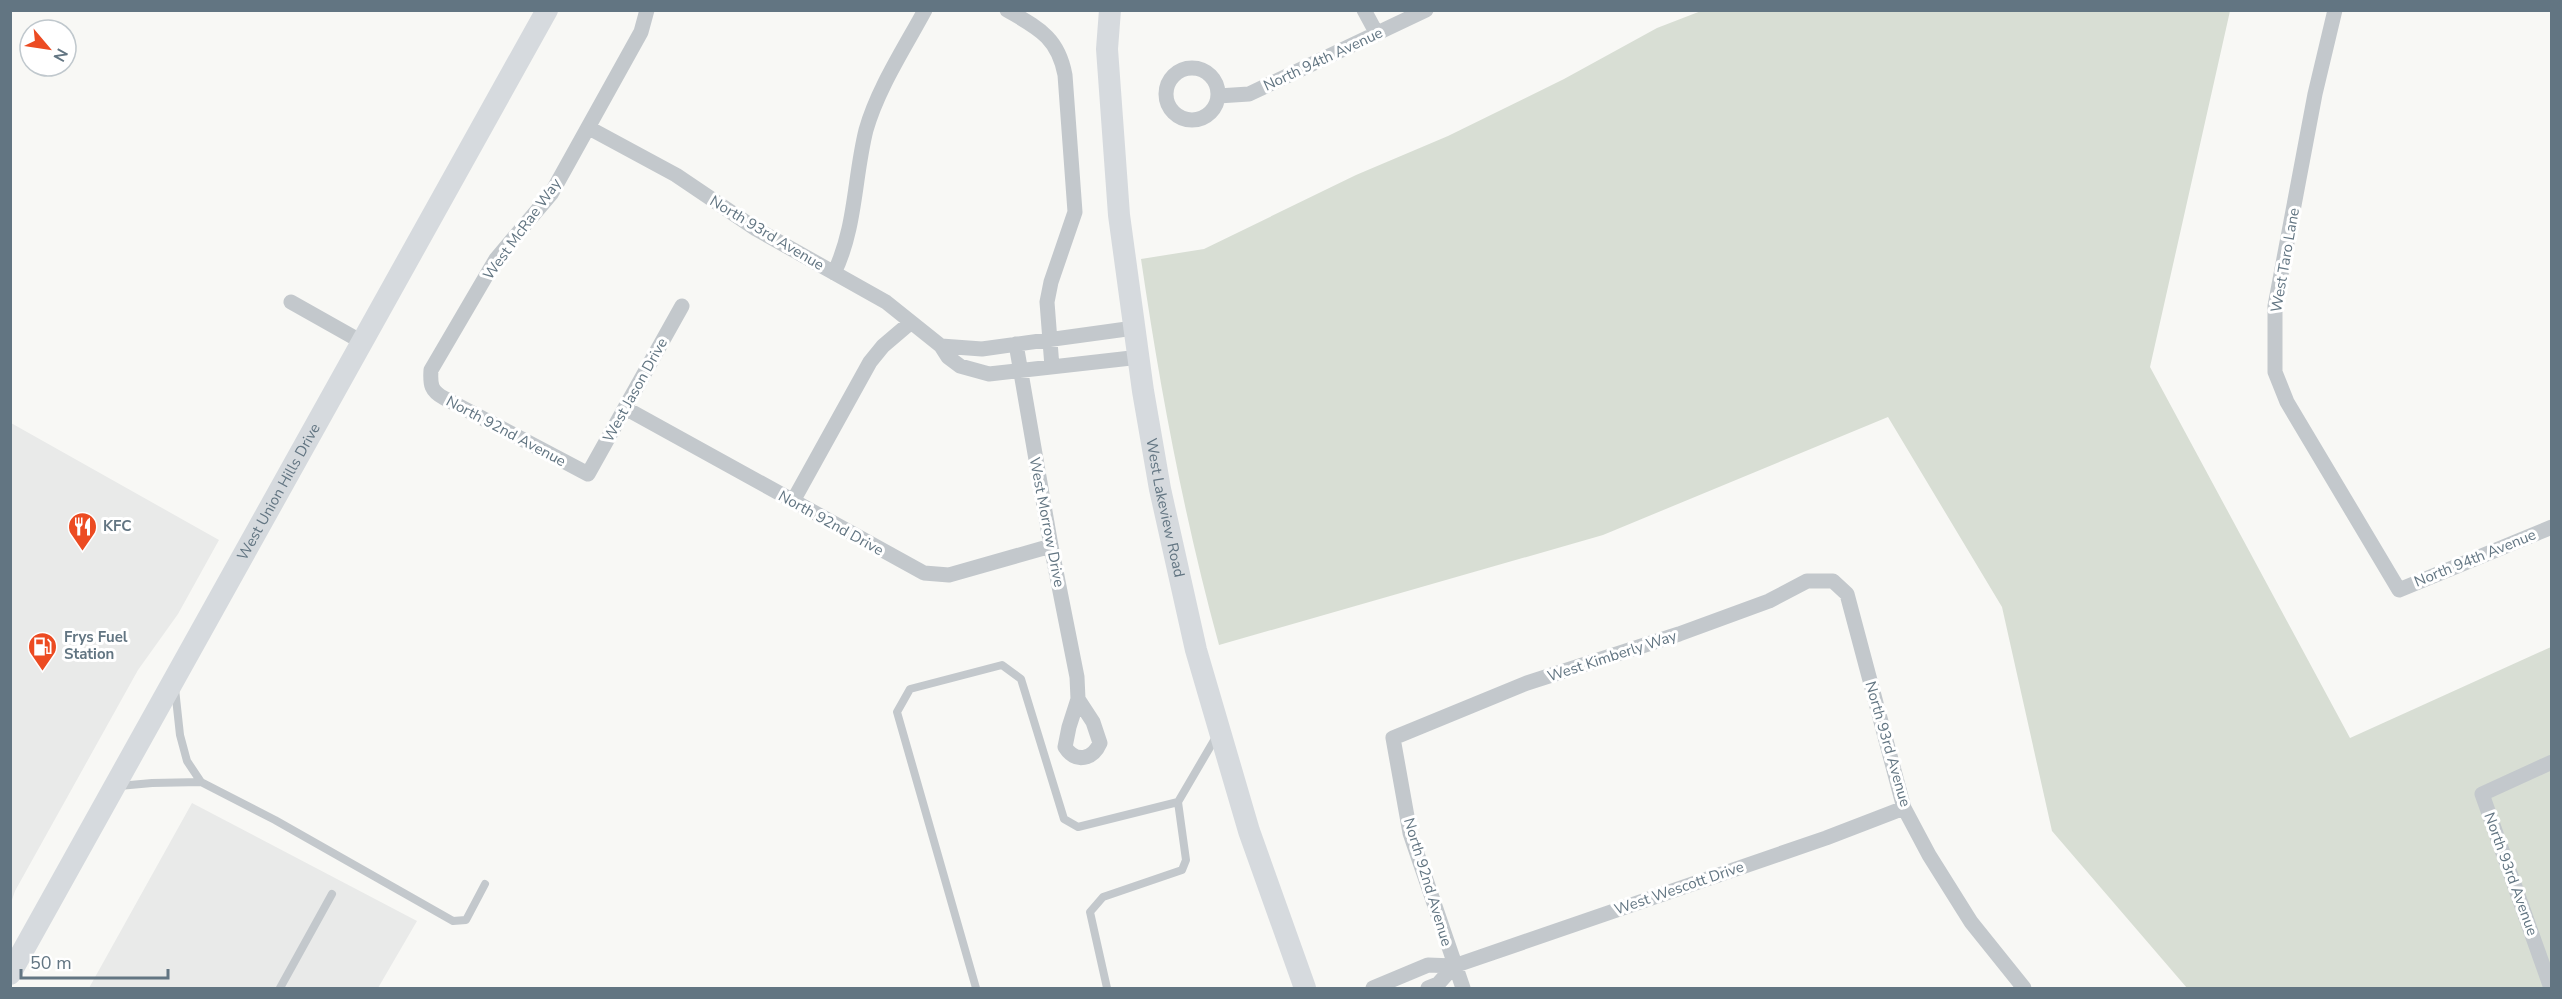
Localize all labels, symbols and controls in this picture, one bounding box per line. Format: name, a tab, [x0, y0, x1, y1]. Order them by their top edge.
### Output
north arrow	[18, 18, 78, 78]
street label: North 94th Avenue	[1260, 23, 1386, 95]
text: N	[48, 44, 73, 65]
street label: West McRae Way	[478, 174, 566, 284]
street label: North 93rd Avenue	[706, 191, 828, 275]
street label: West Taro Lane	[2266, 206, 2304, 314]
street label: West Jason Drive	[598, 334, 672, 446]
street label: North 92nd Avenue	[443, 391, 569, 471]
street label: West Union Hills Drive	[232, 420, 325, 564]
street label: West Lakeview Road	[1141, 437, 1189, 579]
street label: West Morrow Drive	[1025, 455, 1069, 589]
street label: North 92nd Drive	[775, 486, 887, 560]
restaurant icon: KFC	[66, 510, 98, 552]
place label: KFC	[103, 516, 131, 536]
street label: North 94th Avenue	[2411, 524, 2539, 592]
street label: West Kimberly Way	[1545, 626, 1679, 686]
place label: Frys Fuel Station	[64, 627, 128, 664]
fuel station icon: Frys Fuel Station	[27, 630, 59, 672]
street label: North 93rd Avenue	[1861, 679, 1915, 809]
street label: North 93rd Avenue	[2479, 810, 2543, 938]
street label: North 92nd Avenue	[1399, 815, 1457, 949]
street label: West Wescott Drive	[1612, 856, 1746, 920]
scale bar	[21, 942, 168, 980]
text: 50 m	[30, 951, 72, 975]

